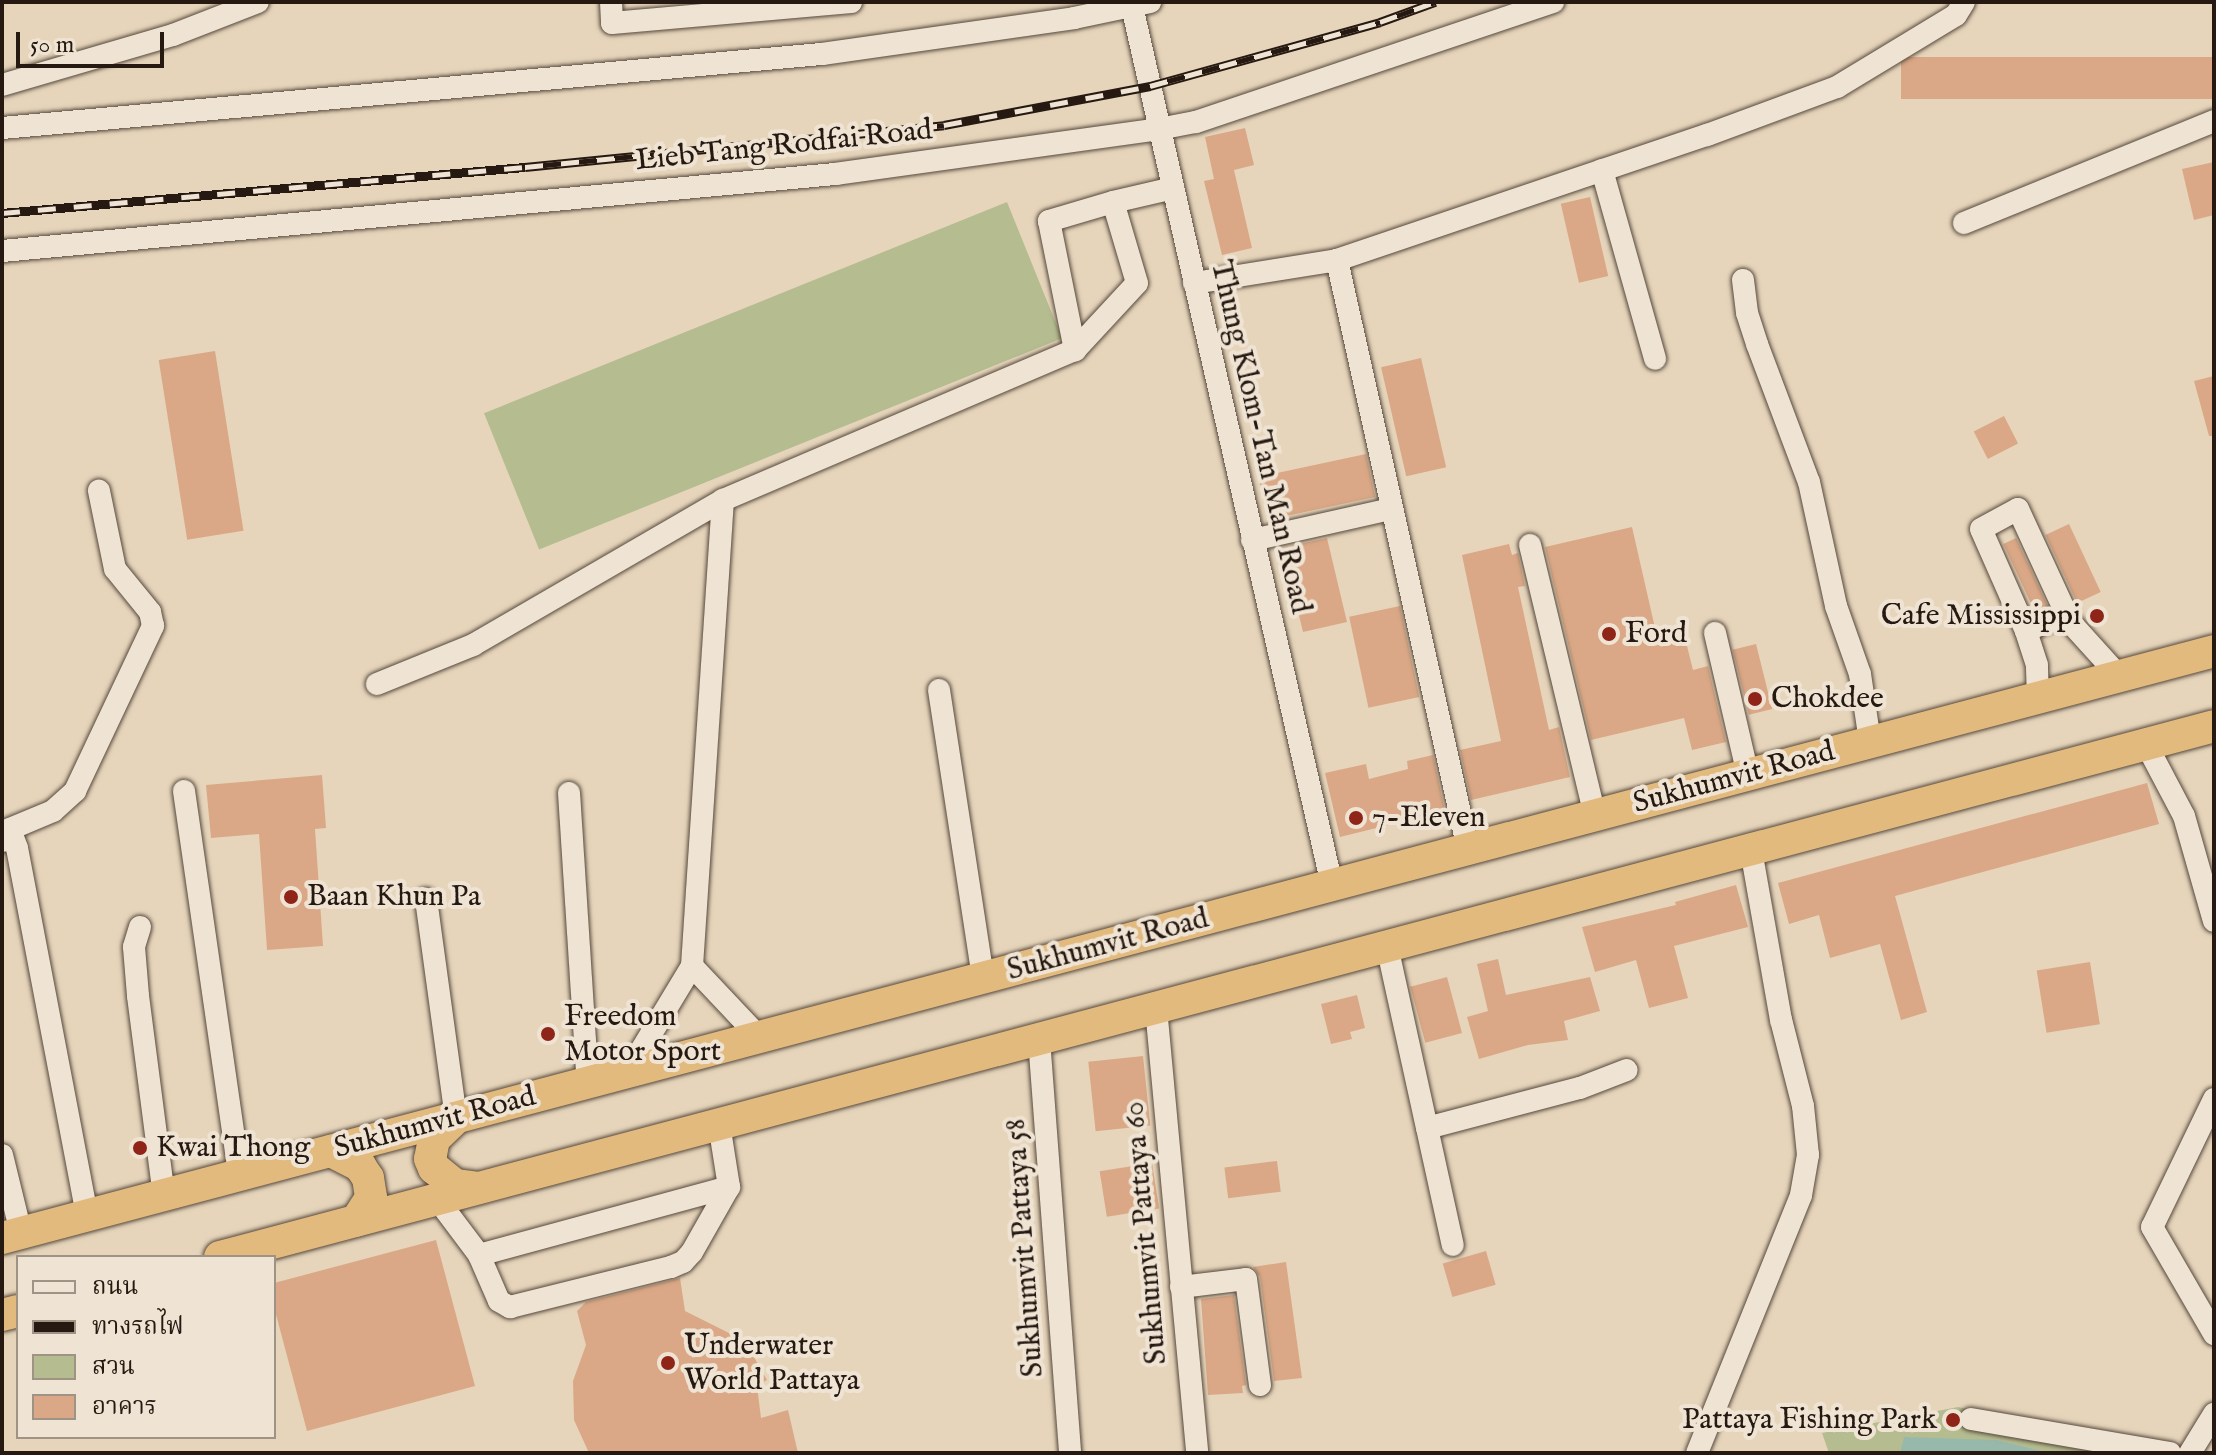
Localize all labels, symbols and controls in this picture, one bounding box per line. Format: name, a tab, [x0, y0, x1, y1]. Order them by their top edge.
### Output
scale bar	[20, 16, 168, 66]
text: 50 m	[30, 30, 74, 61]
street label: Lieb Tang Rodfai Road	[634, 113, 934, 179]
street label: Thung Klom-Tan Man Road	[1202, 257, 1318, 617]
place label: Cafe Mississippi	[1881, 598, 2081, 634]
marker: Cafe Mississippi	[2088, 607, 2106, 625]
place label: Ford	[1625, 616, 1687, 652]
marker: Ford	[1600, 625, 1618, 643]
place label: Chokdee	[1771, 681, 1884, 717]
marker: Chokdee	[1746, 690, 1764, 708]
street label: Sukhumvit Road	[1629, 734, 1839, 822]
place label: 7-Eleven	[1372, 800, 1486, 836]
marker: 7-Eleven	[1347, 809, 1365, 827]
place label: Baan Khun Pa	[307, 879, 481, 915]
marker: Baan Khun Pa	[282, 888, 300, 906]
street label: Sukhumvit Road	[1003, 901, 1213, 989]
place label: Freedom Motor Sport	[564, 999, 721, 1070]
marker: Freedom Motor Sport	[539, 1025, 557, 1043]
street label: Sukhumvit Road	[330, 1079, 540, 1167]
street label: Sukhumvit Pattaya 60	[1117, 1100, 1175, 1366]
street label: Sukhumvit Pattaya 58	[998, 1117, 1052, 1379]
place label: Kwai Thong	[156, 1130, 310, 1166]
marker: Kwai Thong	[131, 1139, 149, 1157]
legend	[16, 1255, 276, 1439]
text: ถนน	[92, 1272, 138, 1303]
text: ทางรถไฟ	[92, 1312, 184, 1343]
place label: Underwater World Pattaya	[684, 1328, 860, 1398]
text: สวน	[92, 1352, 135, 1383]
marker: Underwater World Pattaya	[659, 1354, 677, 1372]
text: อาคาร	[92, 1392, 157, 1423]
place label: Pattaya Fishing Park	[1682, 1402, 1937, 1438]
marker: Pattaya Fishing Park	[1944, 1411, 1962, 1429]

